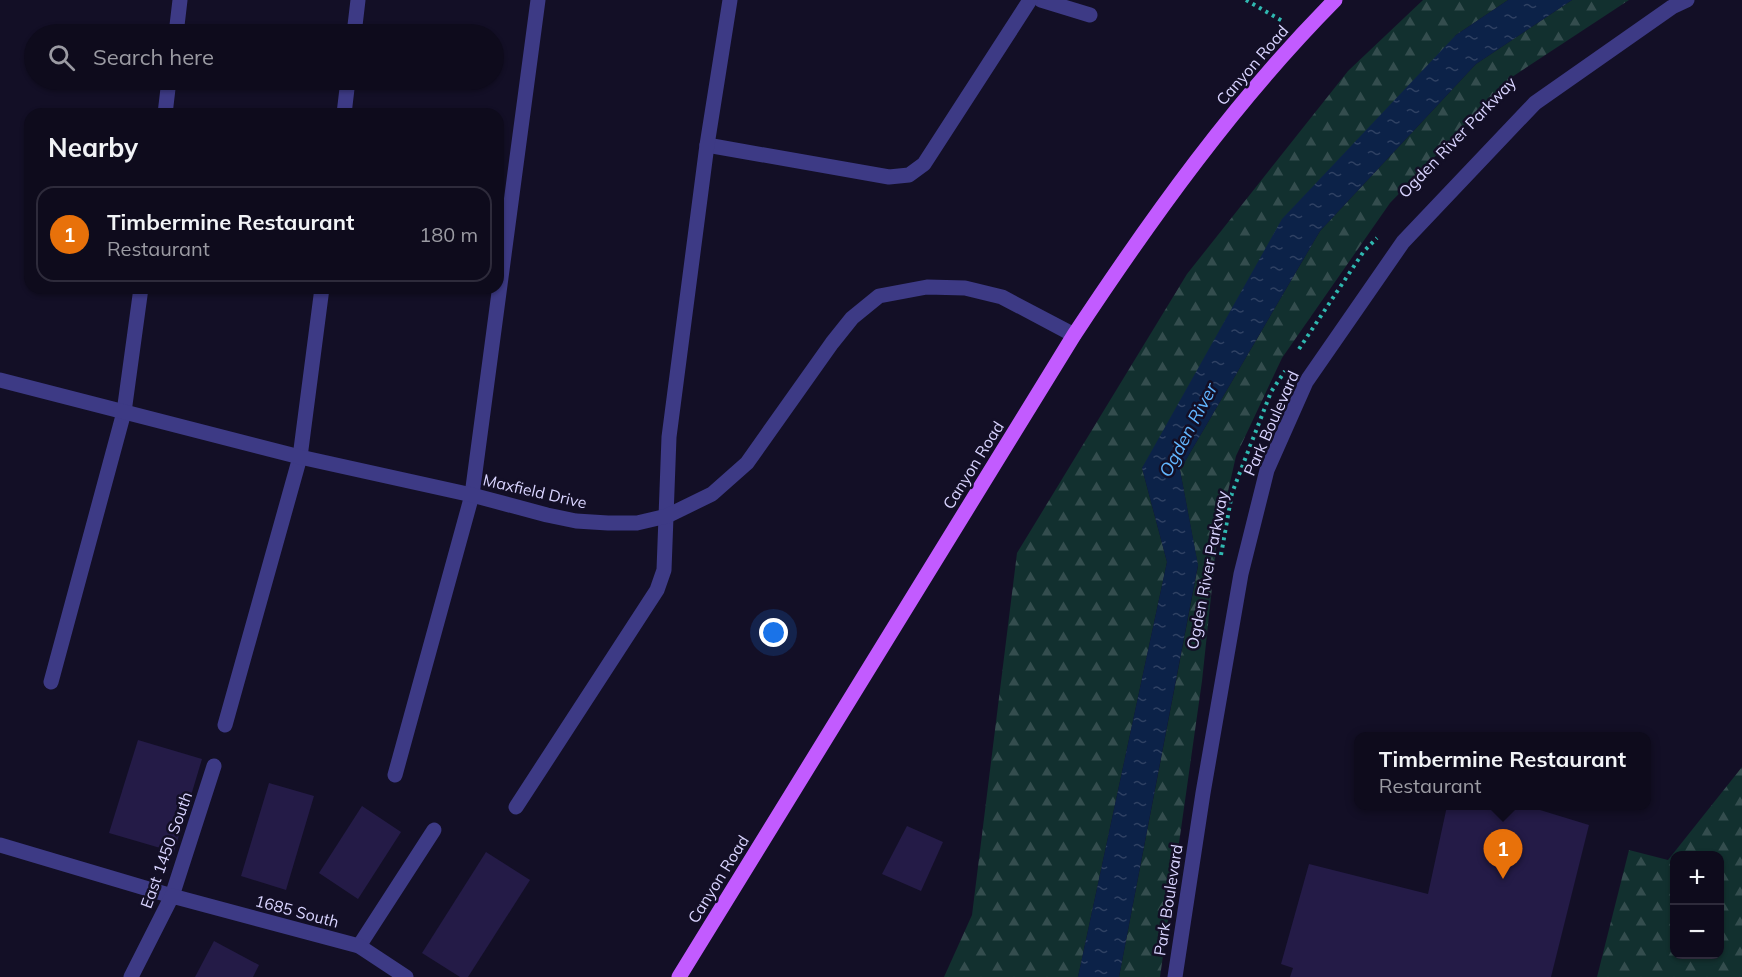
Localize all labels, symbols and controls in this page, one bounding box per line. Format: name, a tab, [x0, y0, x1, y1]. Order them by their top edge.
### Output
street label: Canyon Road	[1212, 21, 1292, 109]
search box	[24, 24, 504, 90]
icon: search	[45, 41, 78, 74]
text: Search here	[93, 43, 214, 71]
street label: Ogden River Parkway	[1394, 72, 1520, 202]
text: Nearby	[48, 131, 138, 164]
text: Timbermine Restaurant	[107, 208, 354, 236]
text: 1	[64, 222, 76, 247]
text: 180 m	[419, 222, 478, 247]
text: Restaurant	[107, 236, 210, 261]
street label: Park Boulevard	[1239, 367, 1303, 479]
water label: Ogden River	[1154, 378, 1223, 481]
street label: Canyon Road	[938, 417, 1008, 513]
street label: Maxfield Drive	[481, 469, 589, 513]
street label: Ogden River Parkway	[1182, 489, 1232, 651]
your location	[759, 618, 788, 647]
popup	[1354, 732, 1651, 810]
text: Timbermine Restaurant	[1379, 745, 1626, 773]
text: Restaurant	[1379, 773, 1482, 798]
street label: East 1450 South	[136, 789, 196, 911]
pin: 1	[1484, 830, 1522, 879]
street label: Canyon Road	[683, 831, 753, 927]
street label: Park Boulevard	[1149, 843, 1187, 957]
map controls	[1670, 851, 1724, 959]
button: +	[1670, 851, 1724, 905]
street label: 1685 South	[253, 890, 341, 932]
button: −	[1670, 905, 1724, 959]

